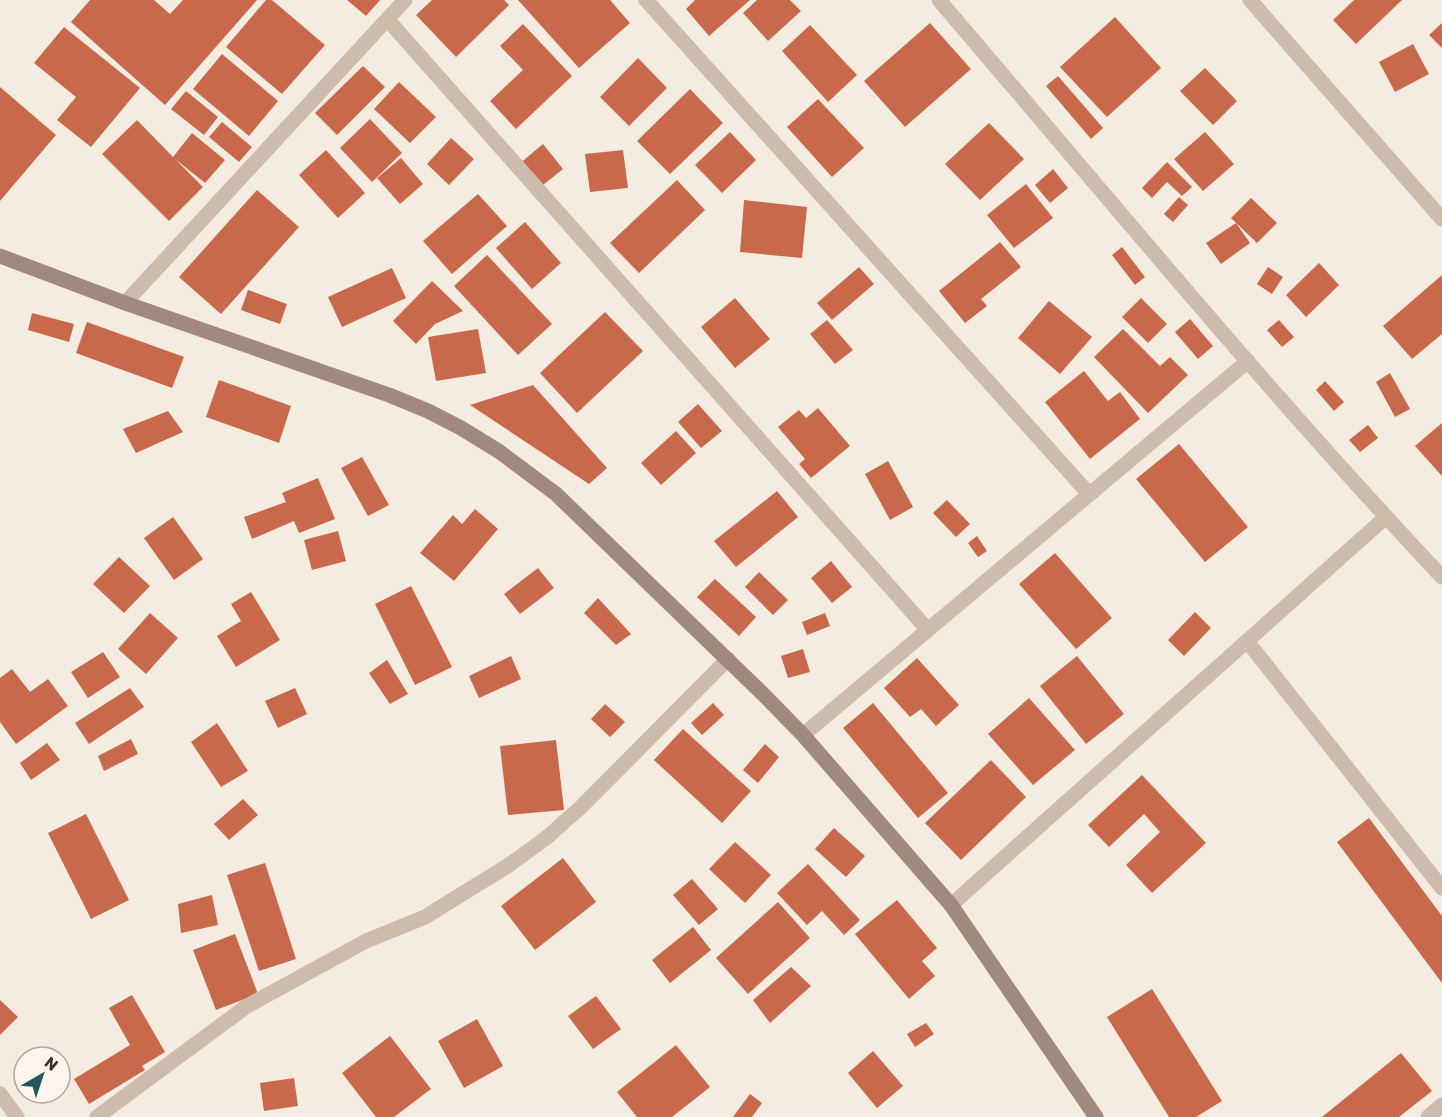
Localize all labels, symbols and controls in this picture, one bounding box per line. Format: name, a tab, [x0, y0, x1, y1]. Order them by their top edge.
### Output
north arrow	[12, 1045, 72, 1105]
text: N	[41, 1053, 62, 1075]

